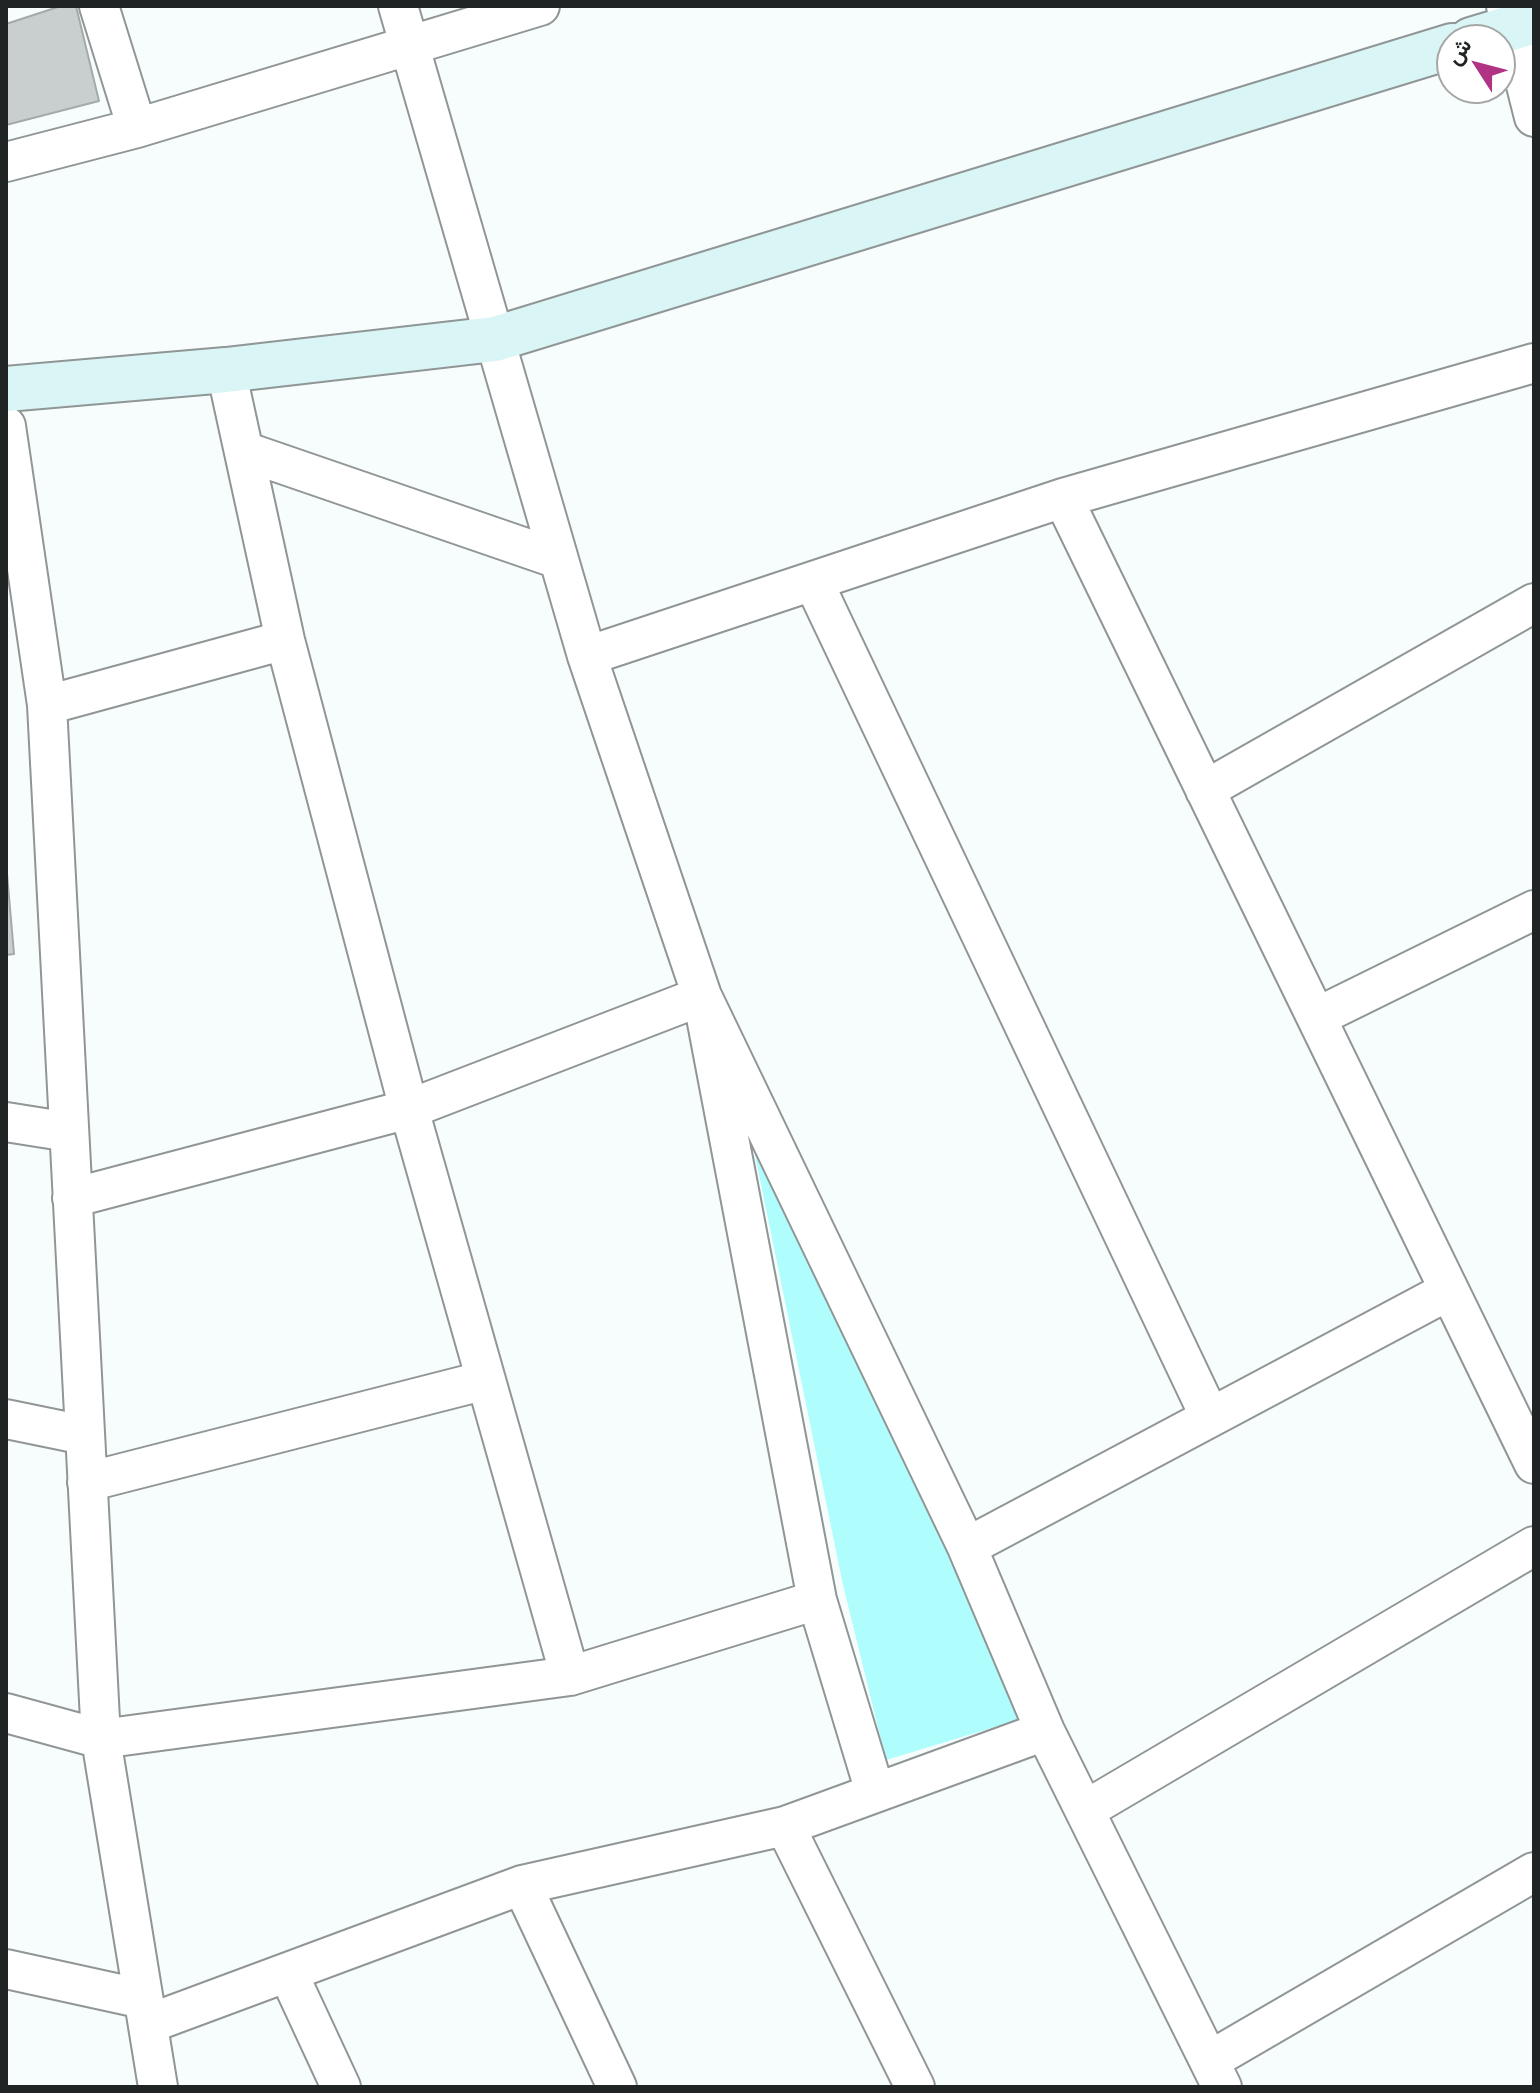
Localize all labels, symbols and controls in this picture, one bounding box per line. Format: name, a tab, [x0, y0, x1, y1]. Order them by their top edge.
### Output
north arrow	[1436, 24, 1516, 104]
text: ش	[1440, 33, 1476, 69]

